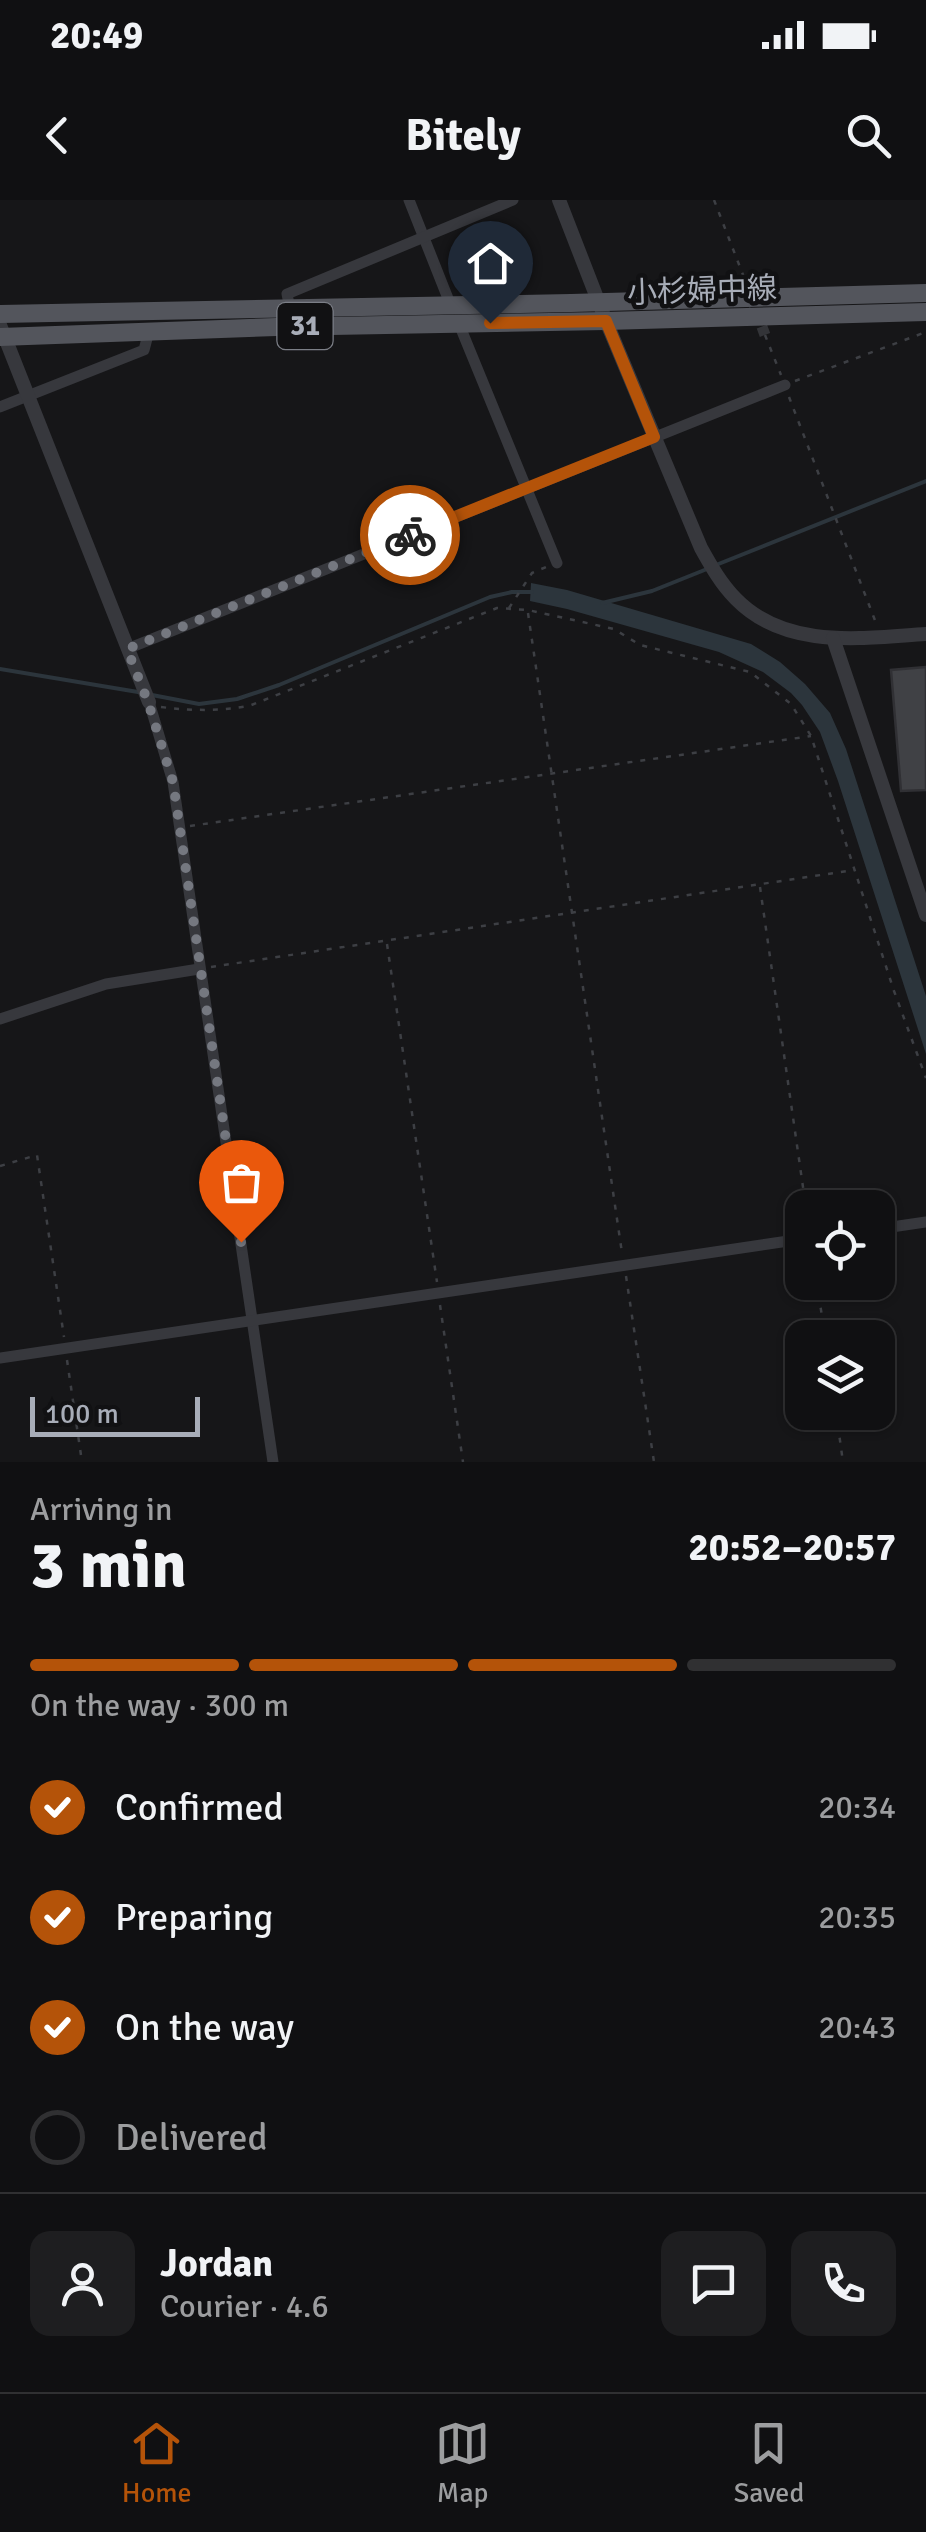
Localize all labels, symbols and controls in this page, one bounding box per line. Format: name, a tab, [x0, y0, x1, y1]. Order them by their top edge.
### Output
text: 20:49	[50, 12, 143, 59]
icon: back	[30, 108, 85, 163]
text: Bitely	[405, 108, 521, 163]
icon: search	[841, 108, 896, 163]
pin	[448, 221, 533, 324]
icon: home	[463, 236, 518, 291]
street label: 小杉婦中線	[626, 270, 778, 312]
road number: 31	[278, 303, 332, 349]
courier	[360, 485, 460, 585]
icon: bike	[383, 508, 438, 563]
pin	[199, 1140, 284, 1243]
icon: bag	[214, 1155, 269, 1210]
map controls	[785, 1190, 895, 1430]
button: locate	[785, 1190, 895, 1300]
button: layers	[785, 1320, 895, 1430]
scale bar	[30, 1392, 200, 1436]
text: 100 m	[45, 1397, 119, 1431]
text: Arriving in	[30, 1490, 172, 1529]
text: 20:52–20:57	[688, 1524, 896, 1571]
text: 3 min	[30, 1526, 187, 1606]
text: On the way · 300 m	[30, 1686, 289, 1725]
icon: check	[30, 1780, 85, 1835]
text: Confirmed	[115, 1784, 284, 1831]
text: 20:34	[818, 1788, 896, 1827]
icon: check	[30, 1890, 85, 1945]
text: Preparing	[115, 1894, 273, 1941]
text: 20:35	[818, 1898, 896, 1937]
icon: check	[30, 2000, 85, 2055]
text: On the way	[115, 2004, 294, 2051]
text: 20:43	[818, 2008, 896, 2047]
text: Delivered	[115, 2114, 268, 2161]
button: person	[30, 2231, 135, 2336]
button: chat	[661, 2231, 766, 2336]
button: phone	[791, 2231, 896, 2336]
text: Jordan	[160, 2240, 273, 2287]
text: Courier · 4.6	[160, 2287, 329, 2326]
tab: Home	[122, 2416, 192, 2510]
tab: Map	[435, 2416, 490, 2510]
tab: Saved	[734, 2416, 804, 2510]

